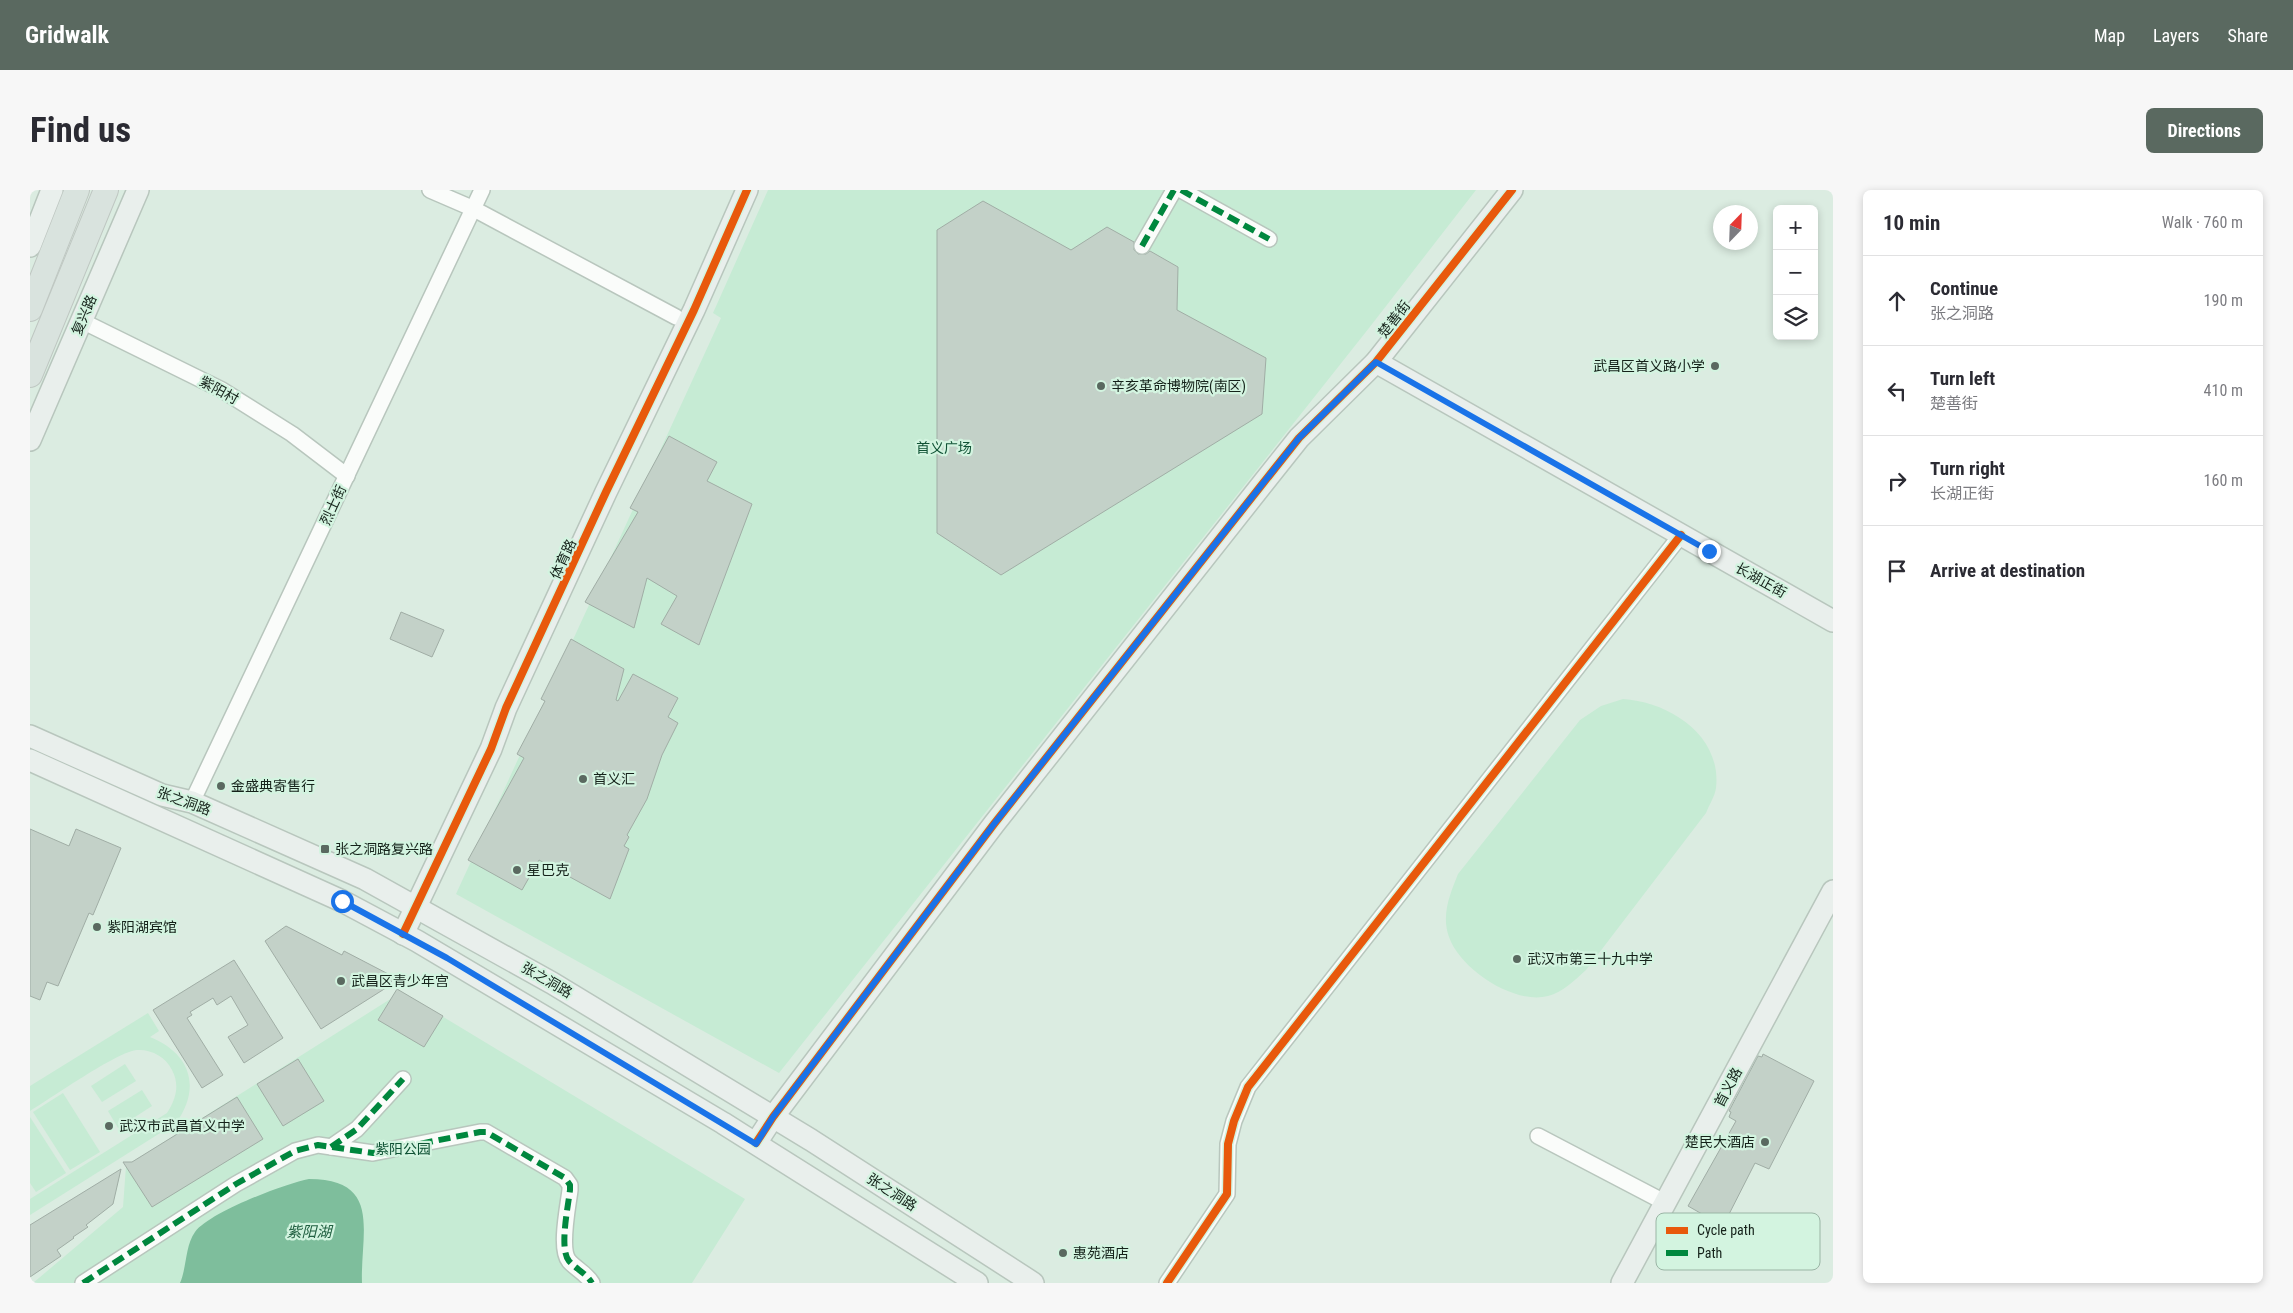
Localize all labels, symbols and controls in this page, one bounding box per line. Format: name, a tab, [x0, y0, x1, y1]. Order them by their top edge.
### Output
text: Gridwalk	[25, 21, 109, 49]
text: Map	[2094, 25, 2125, 46]
text: Layers	[2153, 25, 2200, 46]
text: Share	[2228, 25, 2268, 46]
button: Directions	[2146, 108, 2263, 153]
text: Find us	[30, 110, 131, 151]
north arrow	[1713, 205, 1758, 250]
map controls	[1773, 205, 1818, 340]
button: +	[1773, 205, 1818, 250]
text: 10 min	[1883, 211, 1940, 235]
text: Walk · 760 m	[2162, 213, 2243, 232]
button: −	[1773, 250, 1818, 295]
text: Continue	[1930, 277, 1998, 300]
icon: ahead	[1883, 287, 1911, 315]
text: 190 m	[2204, 291, 2243, 310]
street label: 复兴路	[68, 293, 100, 337]
button: layers	[1773, 295, 1818, 340]
street label: 楚善街	[1375, 298, 1413, 340]
text: 张之洞路	[1930, 304, 1994, 323]
place label: 武昌区首义路小学	[1593, 358, 1705, 374]
marker: 武昌区首义路小学	[1709, 360, 1721, 372]
text: Turn left	[1930, 367, 1995, 390]
street label: 紫阳村	[197, 373, 241, 407]
icon: left	[1883, 377, 1911, 405]
place label: 辛亥革命博物院(南区)	[1111, 378, 1246, 395]
marker: 辛亥革命博物院(南区)	[1095, 380, 1107, 392]
text: 410 m	[2204, 381, 2243, 400]
text: 楚善街	[1930, 394, 1978, 413]
park label: 首义广场	[916, 440, 972, 456]
text: Turn right	[1930, 457, 2005, 480]
icon: right	[1883, 467, 1911, 495]
text: 160 m	[2204, 471, 2243, 490]
street label: 烈士街	[317, 483, 349, 527]
text: 长湖正街	[1930, 484, 1994, 503]
street label: 体育路	[547, 537, 579, 581]
route end	[1698, 540, 1721, 563]
icon: arrive	[1883, 557, 1911, 585]
street label: 长湖正街	[1733, 559, 1789, 601]
text: Arrive at destination	[1930, 559, 2085, 582]
place label: 首义汇	[593, 771, 635, 787]
marker: 首义汇	[577, 773, 589, 785]
place label: 金盛典寄售行	[231, 778, 315, 794]
marker: 金盛典寄售行	[215, 780, 227, 792]
street label: 张之洞路	[155, 784, 213, 818]
place label: 张之洞路复兴路	[335, 841, 433, 857]
marker: 张之洞路复兴路	[319, 843, 331, 855]
place label: 星巴克	[527, 862, 569, 878]
marker: 星巴克	[511, 864, 523, 876]
route start	[331, 890, 354, 913]
place label: 紫阳湖宾馆	[107, 919, 177, 935]
marker: 紫阳湖宾馆	[91, 921, 103, 933]
place label: 武汉市第三十九中学	[1527, 951, 1653, 967]
marker: 武汉市第三十九中学	[1511, 953, 1523, 965]
street label: 张之洞路	[519, 959, 575, 1001]
place label: 武昌区青少年宫	[351, 973, 449, 989]
marker: 武昌区青少年宫	[335, 975, 347, 987]
street label: 首义路	[1711, 1065, 1745, 1109]
place label: 武汉市武昌首义中学	[119, 1118, 245, 1134]
marker: 武汉市武昌首义中学	[103, 1120, 115, 1132]
place label: 楚民大酒店	[1685, 1134, 1755, 1150]
marker: 楚民大酒店	[1759, 1136, 1771, 1148]
park label: 紫阳公园	[375, 1141, 431, 1157]
street label: 张之洞路	[864, 1170, 920, 1214]
legend	[1656, 1213, 1820, 1270]
text: Cycle path	[1697, 1222, 1755, 1238]
water label: 紫阳湖	[286, 1223, 333, 1241]
place label: 惠苑酒店	[1073, 1245, 1129, 1261]
text: Path	[1697, 1245, 1722, 1261]
marker: 惠苑酒店	[1057, 1247, 1069, 1259]

